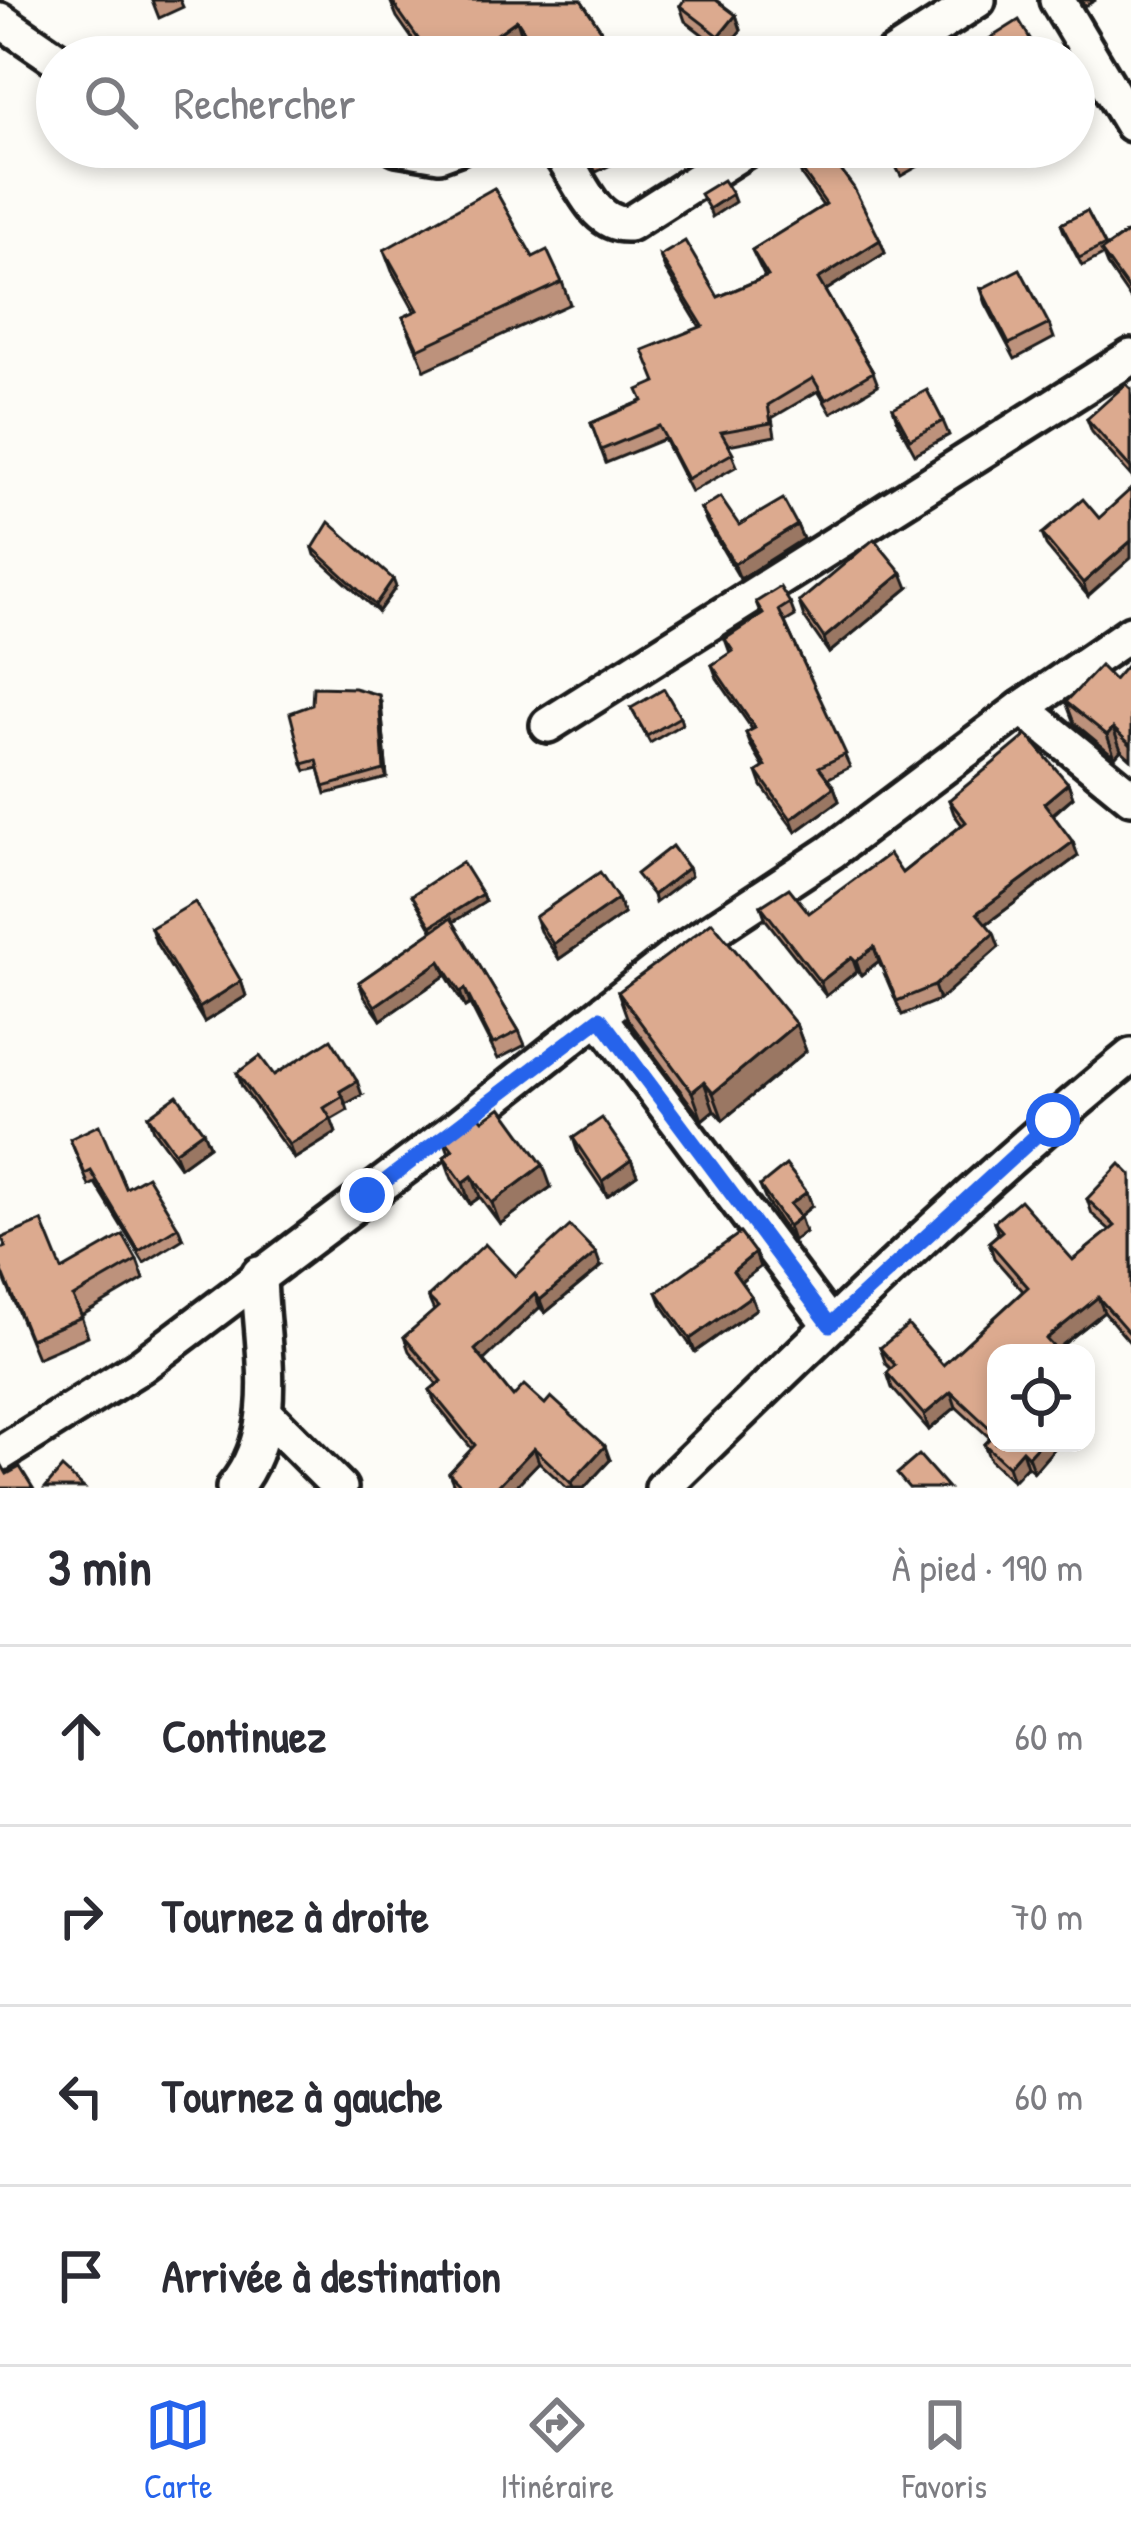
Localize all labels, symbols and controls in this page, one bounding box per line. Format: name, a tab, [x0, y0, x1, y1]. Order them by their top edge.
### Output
search box	[36, 36, 1095, 168]
icon: search	[78, 69, 144, 135]
text: Rechercher	[174, 72, 356, 133]
route start	[1026, 1093, 1080, 1147]
route end	[340, 1168, 394, 1222]
map controls	[987, 1344, 1095, 1452]
button: locate	[987, 1344, 1095, 1452]
text: 3 min	[48, 1532, 152, 1601]
text: À pied · 190 m	[892, 1540, 1083, 1593]
icon: ahead	[48, 1703, 114, 1769]
text: Continuez	[162, 1705, 326, 1766]
text: 60 m	[1014, 1709, 1083, 1762]
icon: right	[48, 1883, 114, 1949]
text: Tournez à droite	[162, 1885, 429, 1946]
text: 70 m	[1011, 1889, 1083, 1942]
icon: left	[48, 2063, 114, 2129]
text: Tournez à gauche	[162, 2065, 442, 2126]
text: 60 m	[1014, 2069, 1083, 2122]
icon: arrive	[48, 2243, 114, 2309]
text: Arrivée à destination	[162, 2245, 501, 2306]
tab: Carte	[144, 2392, 212, 2508]
tab: Itinéraire	[501, 2392, 614, 2508]
tab: Favoris	[902, 2392, 987, 2508]

